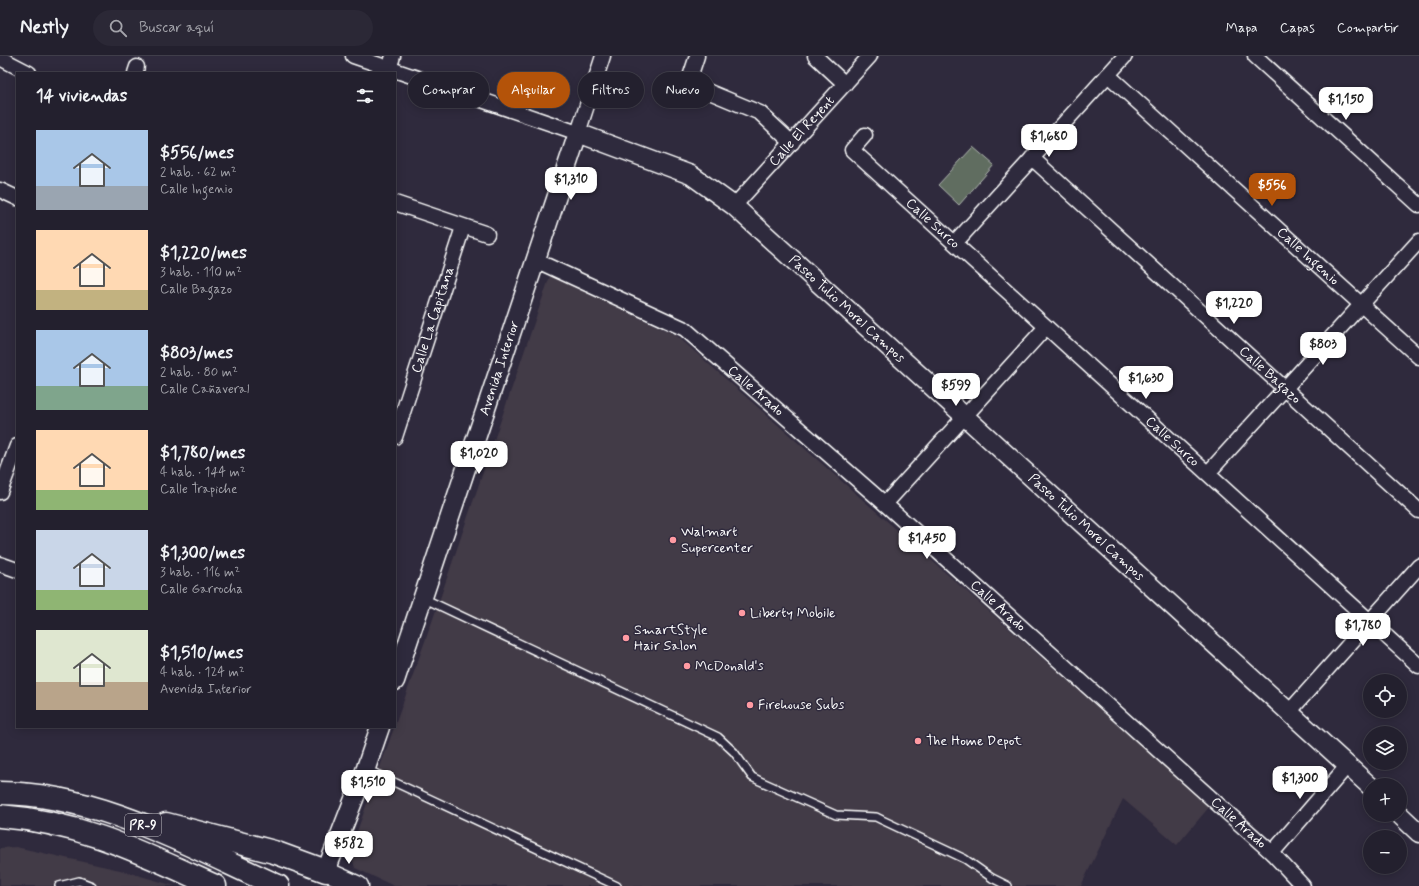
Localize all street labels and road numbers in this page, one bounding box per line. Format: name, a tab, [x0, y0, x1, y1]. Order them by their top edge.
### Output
street label: Calle El Reyent	[765, 92, 838, 170]
street label: Calle Surco	[902, 194, 964, 253]
street label: Calle Ingenio	[1273, 223, 1343, 289]
street label: Paseo Tulio Morel Campos	[785, 251, 909, 367]
street label: Calle La Capitana	[407, 265, 458, 375]
street label: Avenida Interior	[475, 318, 524, 418]
street label: Calle Bagazo	[1235, 342, 1305, 408]
street label: Calle Arado	[724, 361, 788, 420]
street label: Calle Surco	[1141, 412, 1203, 471]
street label: Paseo Tulio Morel Campos	[1024, 470, 1148, 585]
street label: Calle Arado	[966, 576, 1030, 636]
street label: Calle Arado	[1207, 793, 1270, 853]
road number: PR-9	[125, 814, 161, 836]

